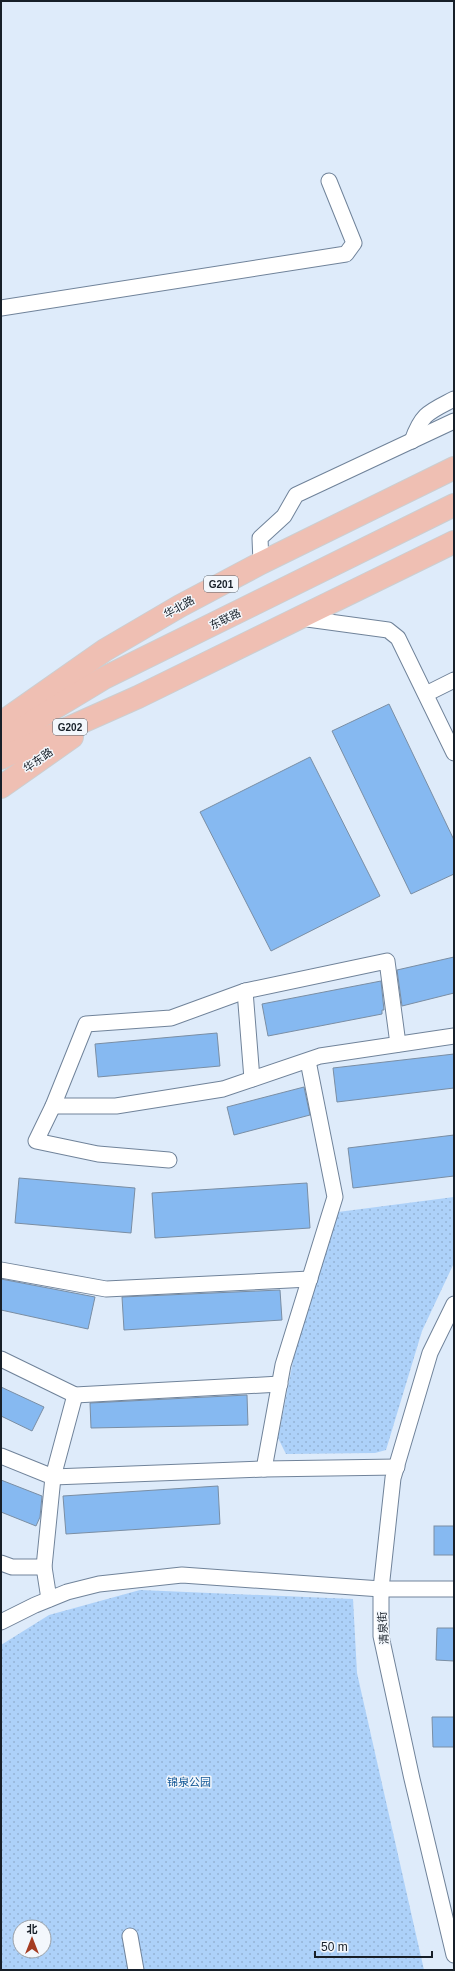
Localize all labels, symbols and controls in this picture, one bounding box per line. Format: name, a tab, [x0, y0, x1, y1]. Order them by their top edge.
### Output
road number: G201	[204, 576, 238, 592]
street label: 华北路	[162, 594, 196, 620]
street label: 东联路	[208, 606, 242, 632]
road number: G202	[53, 719, 87, 735]
street label: 华东路	[21, 746, 55, 774]
street label: 清泉街	[376, 1611, 390, 1645]
park label: 锦泉公园	[167, 1776, 211, 1788]
north arrow	[12, 1919, 52, 1959]
text: 北	[27, 1923, 38, 1935]
scale bar	[315, 1933, 432, 1959]
text: 50 m	[321, 1940, 348, 1954]

